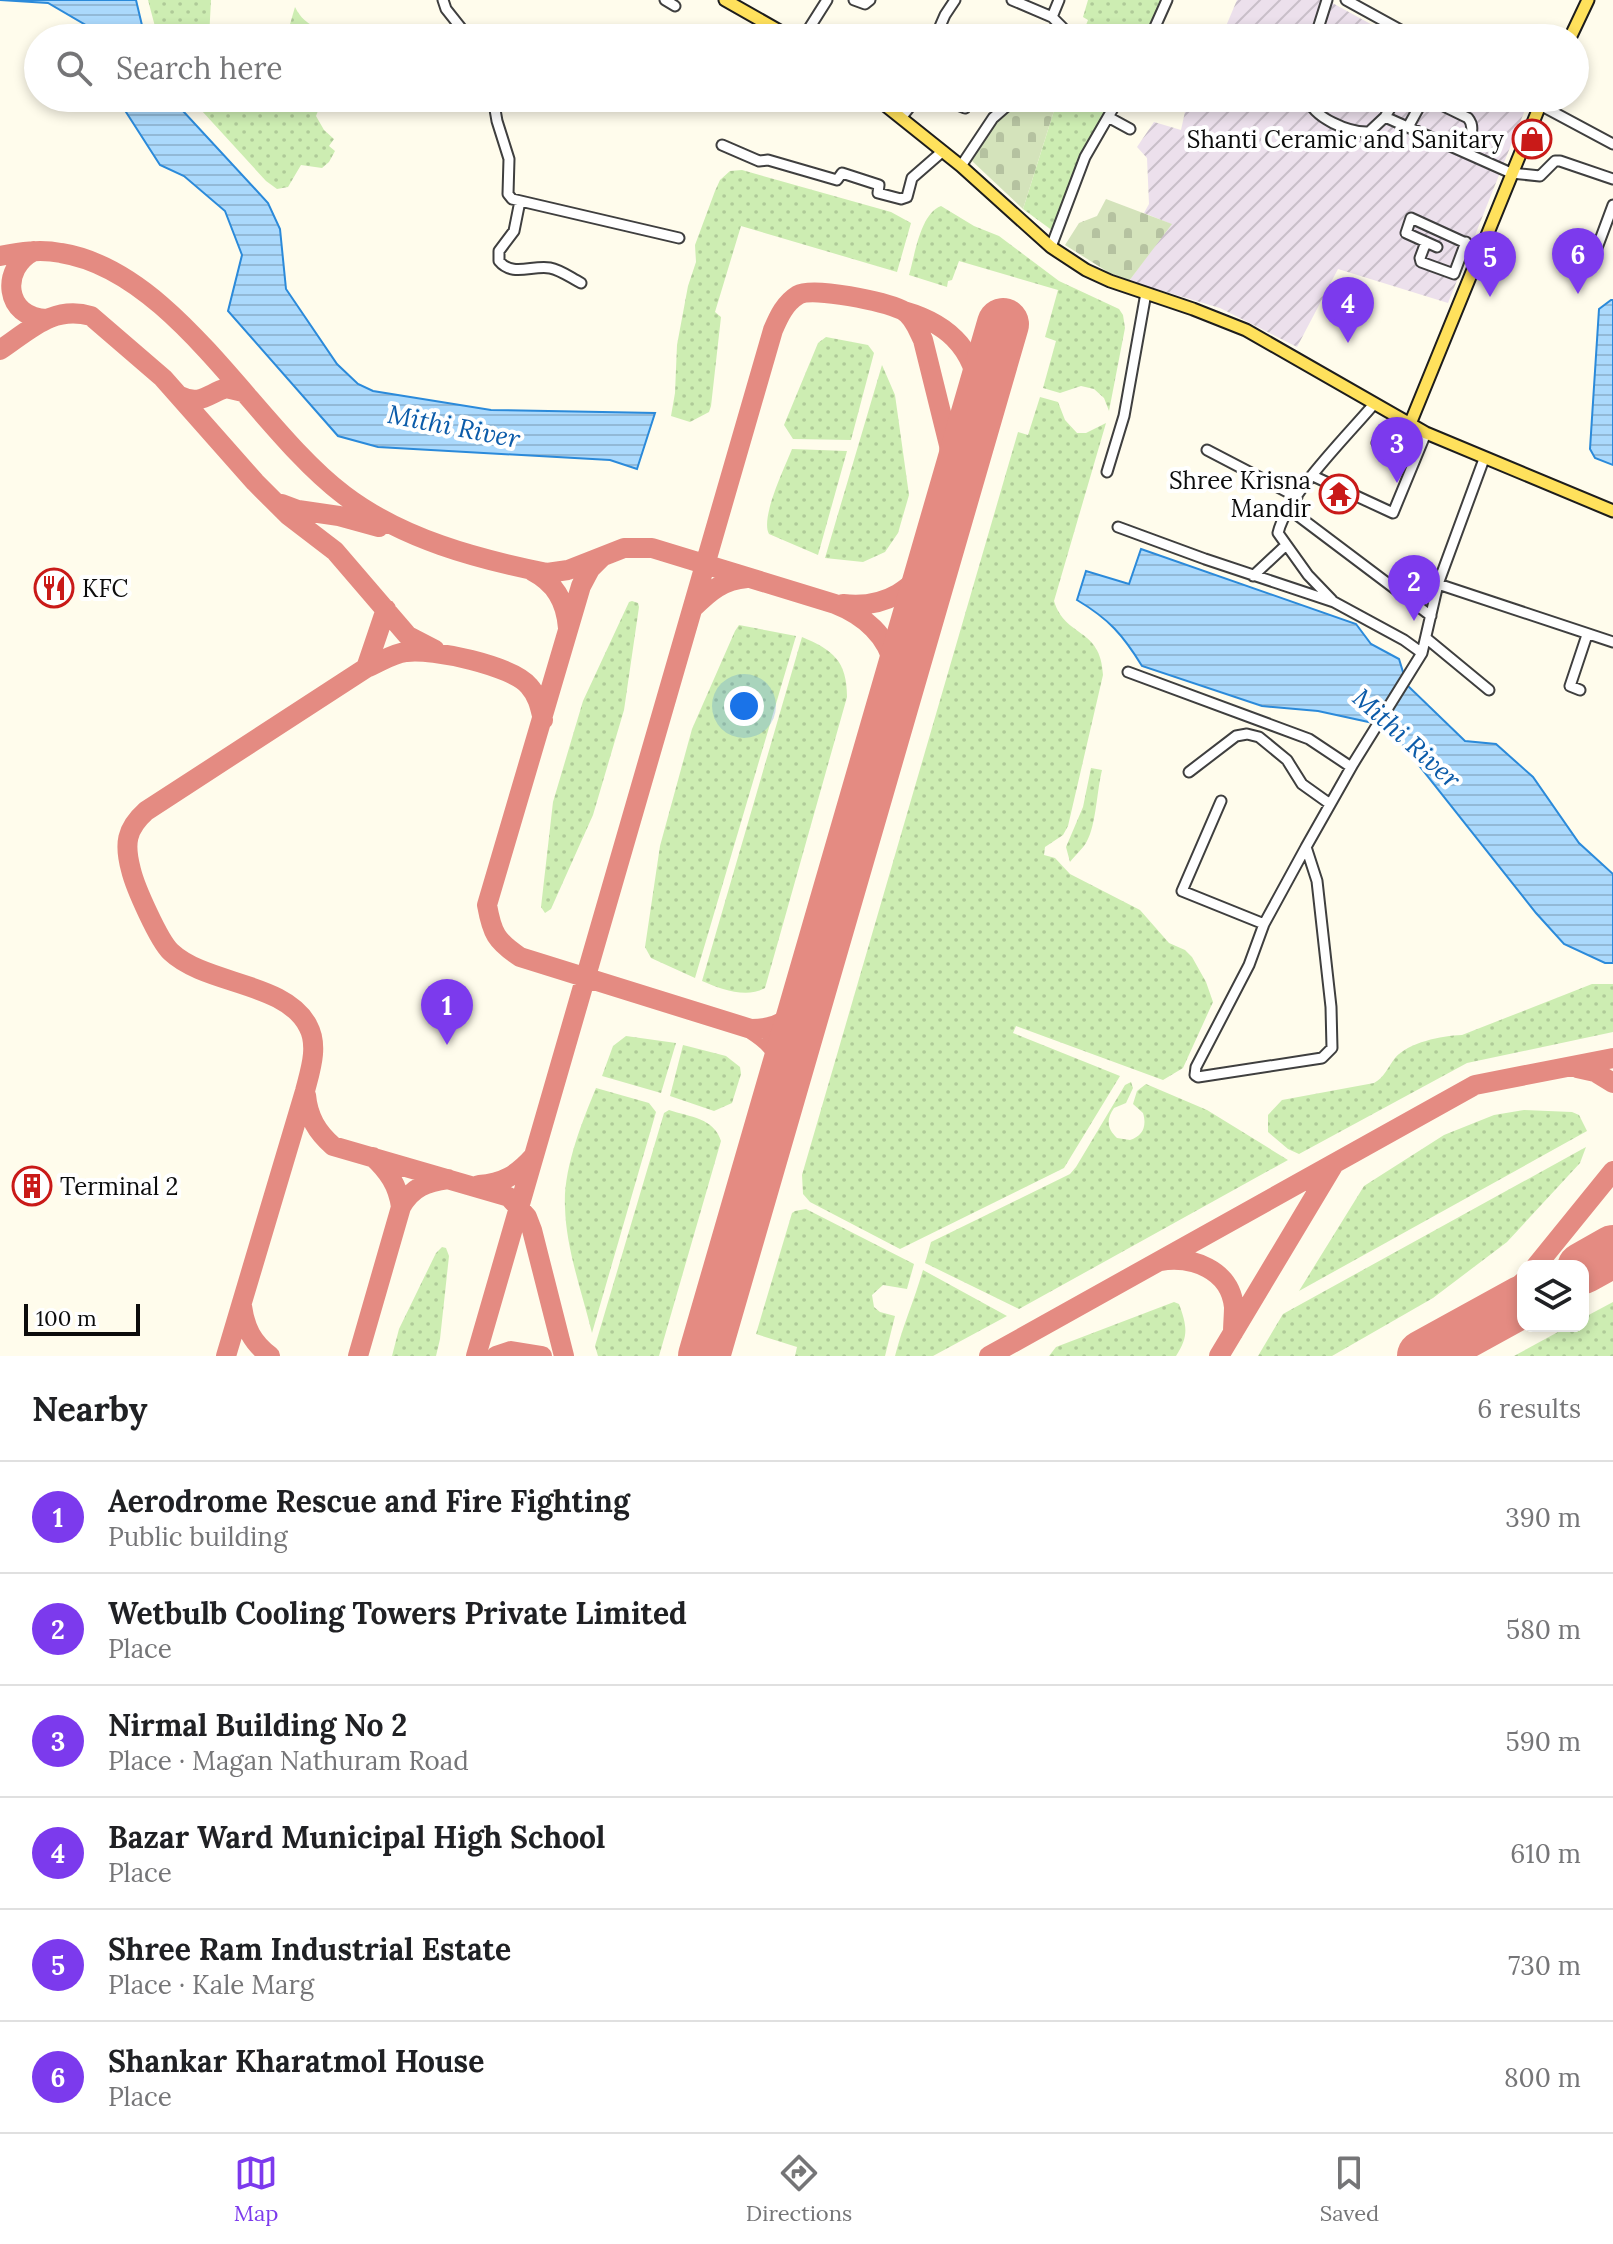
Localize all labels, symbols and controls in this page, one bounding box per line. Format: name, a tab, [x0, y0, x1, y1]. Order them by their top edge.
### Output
search box	[24, 24, 1589, 112]
icon: search	[52, 46, 96, 90]
text: Search here	[116, 49, 283, 87]
shop icon: Shanti Ceramic and Sanitary	[1511, 118, 1553, 160]
place label: Shanti Ceramic and Sanitary	[1187, 124, 1504, 155]
pin: 6	[1552, 228, 1604, 294]
pin: 5	[1464, 231, 1516, 297]
pin: 4	[1322, 277, 1374, 343]
water label: Mithi River	[385, 397, 523, 455]
pin: 3	[1371, 417, 1423, 483]
place label: Shree Krisna Mandir	[1169, 465, 1312, 524]
temple icon: Shree Krisna Mandir	[1318, 473, 1360, 515]
pin: 2	[1388, 555, 1440, 621]
restaurant icon: KFC	[33, 567, 75, 609]
place label: KFC	[82, 573, 128, 604]
water label: Mithi River	[1346, 681, 1468, 795]
your location	[724, 686, 764, 726]
pin: 1	[421, 979, 473, 1045]
building icon: Terminal 2	[11, 1165, 53, 1207]
place label: Terminal 2	[60, 1171, 178, 1202]
map controls	[1517, 1260, 1589, 1332]
button: layers	[1517, 1260, 1589, 1332]
scale bar	[24, 1300, 140, 1336]
text: 100 m	[36, 1304, 97, 1332]
text: Nearby	[32, 1387, 148, 1430]
text: 6 results	[1477, 1392, 1581, 1425]
text: Aerodrome Rescue and Fire Fighting	[108, 1482, 630, 1520]
text: 1	[53, 1501, 63, 1534]
text: 390 m	[1505, 1501, 1581, 1534]
text: Public building	[108, 1520, 288, 1553]
text: Wetbulb Cooling Towers Private Limited	[108, 1594, 687, 1632]
text: 2	[51, 1613, 65, 1646]
text: 580 m	[1506, 1613, 1581, 1646]
text: Place	[108, 1632, 172, 1665]
text: Nirmal Building No 2	[108, 1706, 407, 1744]
text: 3	[51, 1725, 65, 1758]
text: 590 m	[1506, 1725, 1581, 1758]
text: Place · Magan Nathuram Road	[108, 1744, 469, 1777]
text: Bazar Ward Municipal High School	[108, 1818, 605, 1856]
text: 4	[51, 1837, 65, 1870]
text: 610 m	[1510, 1837, 1581, 1870]
text: Place	[108, 1856, 172, 1889]
text: Shree Ram Industrial Estate	[108, 1930, 511, 1968]
text: 5	[51, 1949, 65, 1982]
text: 730 m	[1508, 1949, 1581, 1982]
text: Place · Kale Marg	[108, 1968, 314, 2001]
text: Shankar Kharatmol House	[108, 2042, 484, 2080]
text: 6	[51, 2061, 65, 2094]
text: 800 m	[1504, 2061, 1581, 2094]
text: Place	[108, 2080, 172, 2113]
tab: Map	[234, 2151, 278, 2227]
tab: Directions	[746, 2151, 852, 2227]
tab: Saved	[1320, 2151, 1379, 2227]

